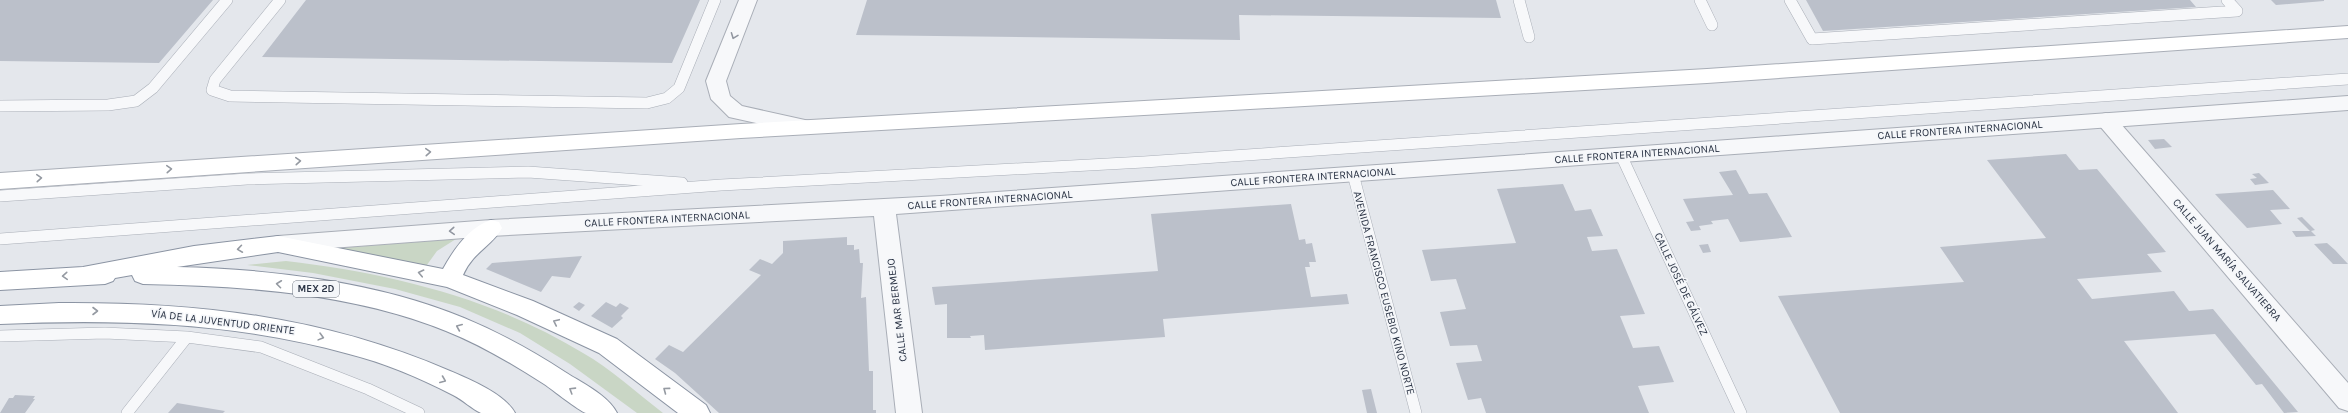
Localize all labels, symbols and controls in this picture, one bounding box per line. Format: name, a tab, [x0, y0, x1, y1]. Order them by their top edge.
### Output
one-way arrow	[730, 33, 738, 40]
street label: CALLE FRONTERA INTERNACIONAL	[1877, 118, 2044, 142]
street label: CALLE FRONTERA INTERNACIONAL	[1554, 142, 1721, 166]
one-way arrow	[425, 148, 431, 157]
one-way arrow	[295, 156, 301, 165]
one-way arrow	[166, 165, 172, 174]
street label: CALLE FRONTERA INTERNACIONAL	[1230, 165, 1397, 189]
one-way arrow	[36, 174, 42, 183]
street label: CALLE FRONTERA INTERNACIONAL	[907, 188, 1074, 212]
street label: AVENIDA FRANCISCO EUSEBIO KINO NORTE	[1351, 190, 1417, 396]
street label: CALLE JUAN MARÍA SALVATIERRA	[2170, 195, 2286, 325]
street label: CALLE FRONTERA INTERNACIONAL	[584, 208, 751, 230]
one-way arrow	[449, 226, 455, 235]
street label: CALLE JOSÉ DE GÁLVEZ	[1651, 230, 1712, 338]
one-way arrow	[237, 244, 243, 253]
street label: CALLE MAR BERMEJO	[884, 258, 910, 362]
one-way arrow	[418, 270, 424, 278]
one-way arrow	[62, 272, 68, 281]
one-way arrow	[276, 280, 282, 289]
road number: MEX 2D	[293, 281, 339, 297]
street label: VÍA DE LA JUVENTUD ORIENTE	[150, 305, 296, 337]
one-way arrow	[92, 307, 98, 315]
one-way arrow	[553, 319, 561, 327]
one-way arrow	[455, 324, 462, 332]
one-way arrow	[317, 332, 324, 341]
one-way arrow	[439, 375, 447, 383]
one-way arrow	[664, 387, 671, 394]
one-way arrow	[569, 388, 576, 395]

